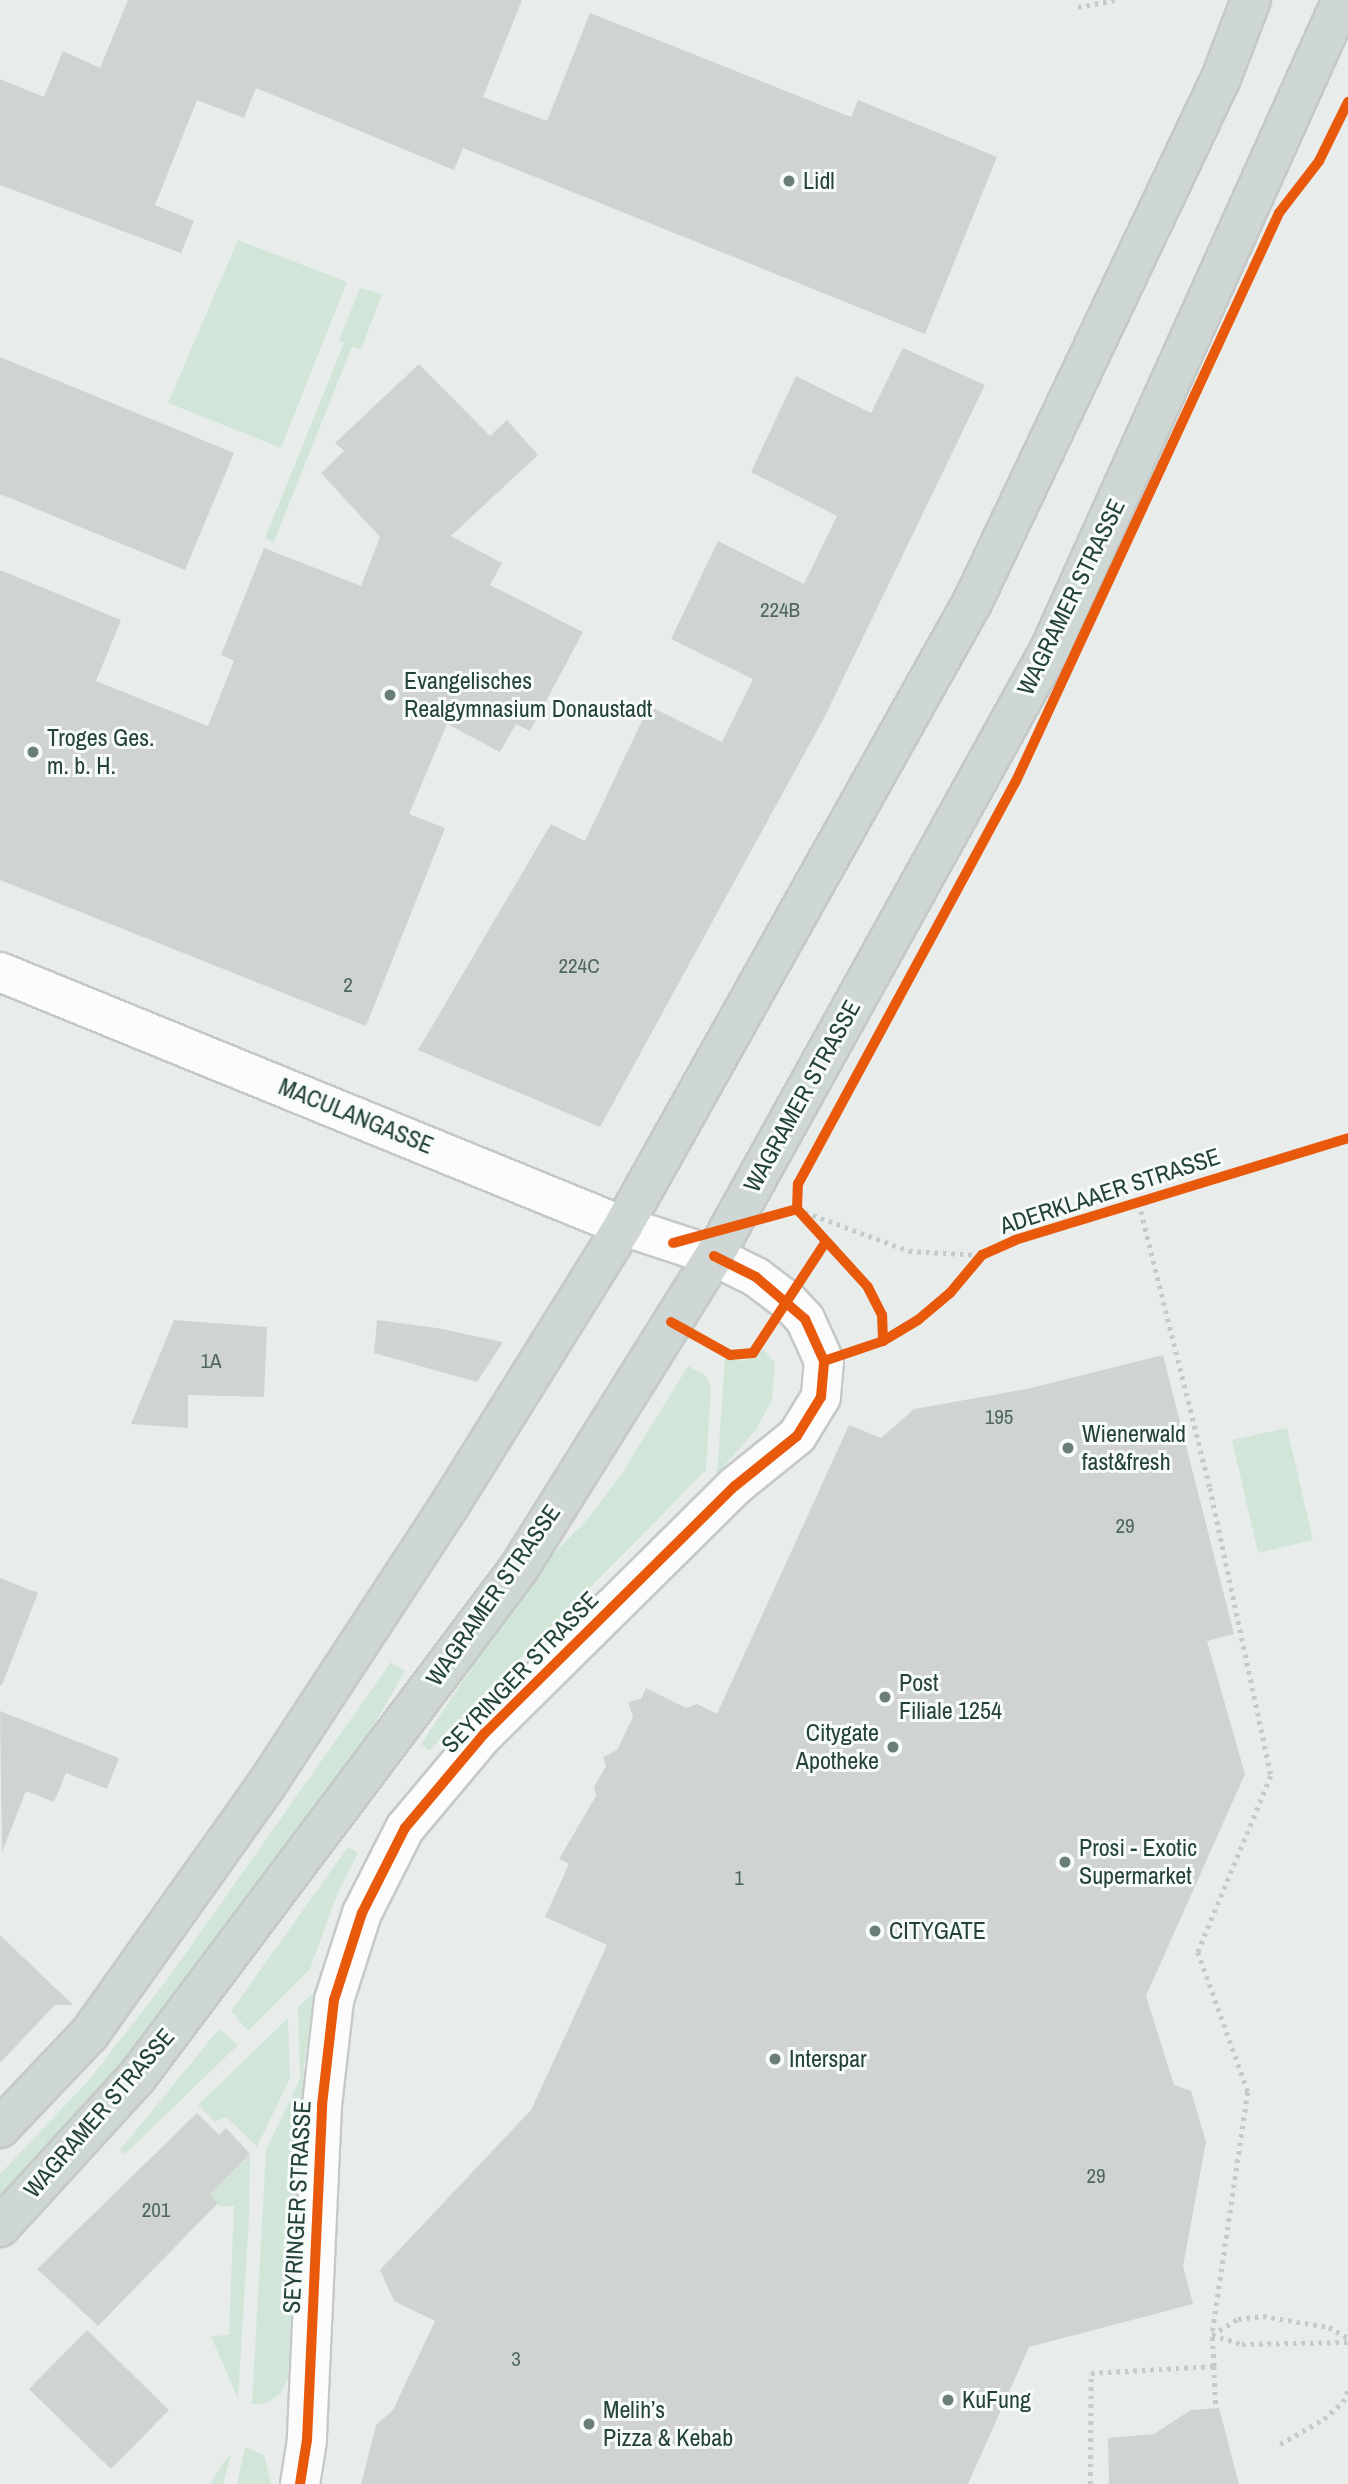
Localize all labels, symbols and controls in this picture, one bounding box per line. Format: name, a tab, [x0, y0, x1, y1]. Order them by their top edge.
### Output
place label: Lidl	[803, 167, 835, 195]
marker: Lidl	[781, 173, 797, 189]
street label: WAGRAMER STRASSE	[1011, 494, 1131, 700]
house number: 224B	[760, 597, 800, 623]
place label: Evangelisches Realgymnasium Donaustadt	[404, 667, 652, 723]
marker: Evangelisches Realgymnasium Donaustadt	[382, 687, 398, 703]
place label: Troges Ges. m. b. H.	[47, 724, 155, 780]
marker: Troges Ges. m. b. H.	[25, 744, 41, 760]
house number: 224C	[558, 953, 600, 979]
house number: 2	[343, 972, 353, 998]
street label: WAGRAMER STRASSE	[737, 995, 867, 1197]
street label: MACULANGASSE	[275, 1072, 437, 1160]
street label: ADERKLAAER STRASSE	[996, 1142, 1224, 1240]
house number: 1A	[200, 1348, 222, 1374]
house number: 195	[985, 1404, 1013, 1430]
place label: Wienerwald fast&fresh	[1082, 1420, 1186, 1476]
marker: Wienerwald fast&fresh	[1060, 1440, 1076, 1456]
street label: WAGRAMER STRASSE	[420, 1499, 566, 1691]
house number: 29	[1115, 1513, 1135, 1539]
street label: SEYRINGER STRASSE	[436, 1585, 604, 1759]
place label: Post Filiale 1254	[899, 1669, 1002, 1725]
marker: Post Filiale 1254	[877, 1689, 893, 1705]
place label: Citygate Apotheke	[796, 1719, 879, 1775]
marker: Citygate Apotheke	[885, 1739, 901, 1755]
place label: Prosi - Exotic Supermarket	[1079, 1834, 1197, 1890]
marker: Prosi - Exotic Supermarket	[1057, 1854, 1073, 1870]
house number: 1	[734, 1865, 744, 1891]
place label: CITYGATE	[889, 1917, 986, 1945]
marker: CITYGATE	[867, 1923, 883, 1939]
street label: WAGRAMER STRASSE	[18, 2023, 180, 2203]
place label: Interspar	[789, 2045, 867, 2073]
marker: Interspar	[767, 2051, 783, 2067]
street label: SEYRINGER STRASSE	[277, 2100, 317, 2314]
house number: 29	[1086, 2163, 1106, 2189]
house number: 201	[142, 2197, 170, 2223]
house number: 3	[511, 2346, 521, 2372]
place label: KuFung	[962, 2386, 1031, 2414]
marker: KuFung	[940, 2392, 956, 2408]
place label: Melih’s Pizza & Kebab	[603, 2396, 733, 2452]
marker: Melih’s Pizza & Kebab	[581, 2416, 597, 2432]

